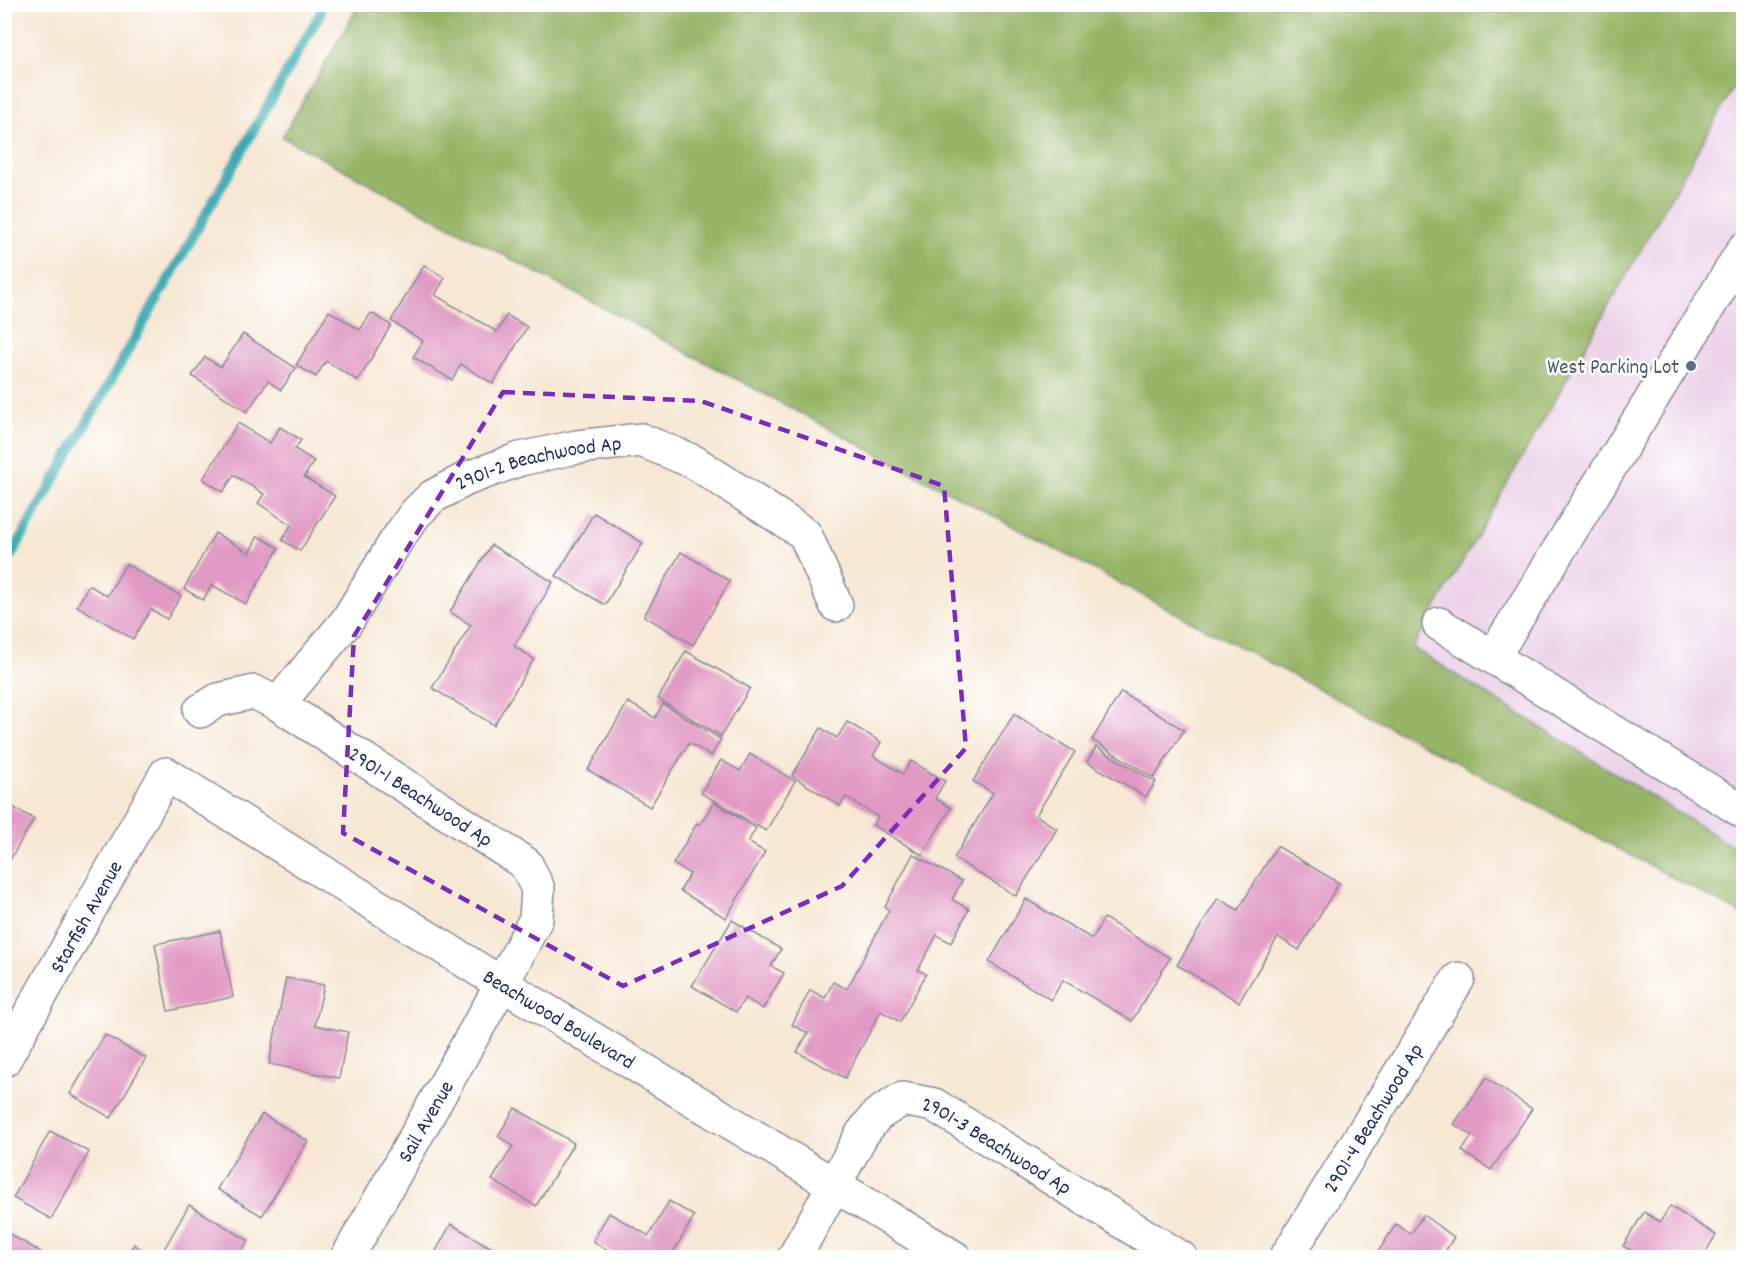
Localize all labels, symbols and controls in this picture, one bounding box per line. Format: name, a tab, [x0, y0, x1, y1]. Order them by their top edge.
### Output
place label: West Parking Lot	[1547, 354, 1679, 384]
marker: West Parking Lot	[1684, 359, 1698, 373]
street label: 2901-2 Beachwood Ap	[451, 430, 623, 500]
street label: 2901-1 Beachwood Ap	[341, 741, 498, 857]
street label: Starfish Avenue	[44, 856, 132, 980]
street label: Beachwood Boulevard	[476, 964, 640, 1079]
street label: 2901-4 Beachwood Ap	[1318, 1039, 1433, 1200]
street label: Sail Avenue	[392, 1076, 463, 1169]
street label: 2901-3 Beachwood Ap	[919, 1091, 1076, 1204]

